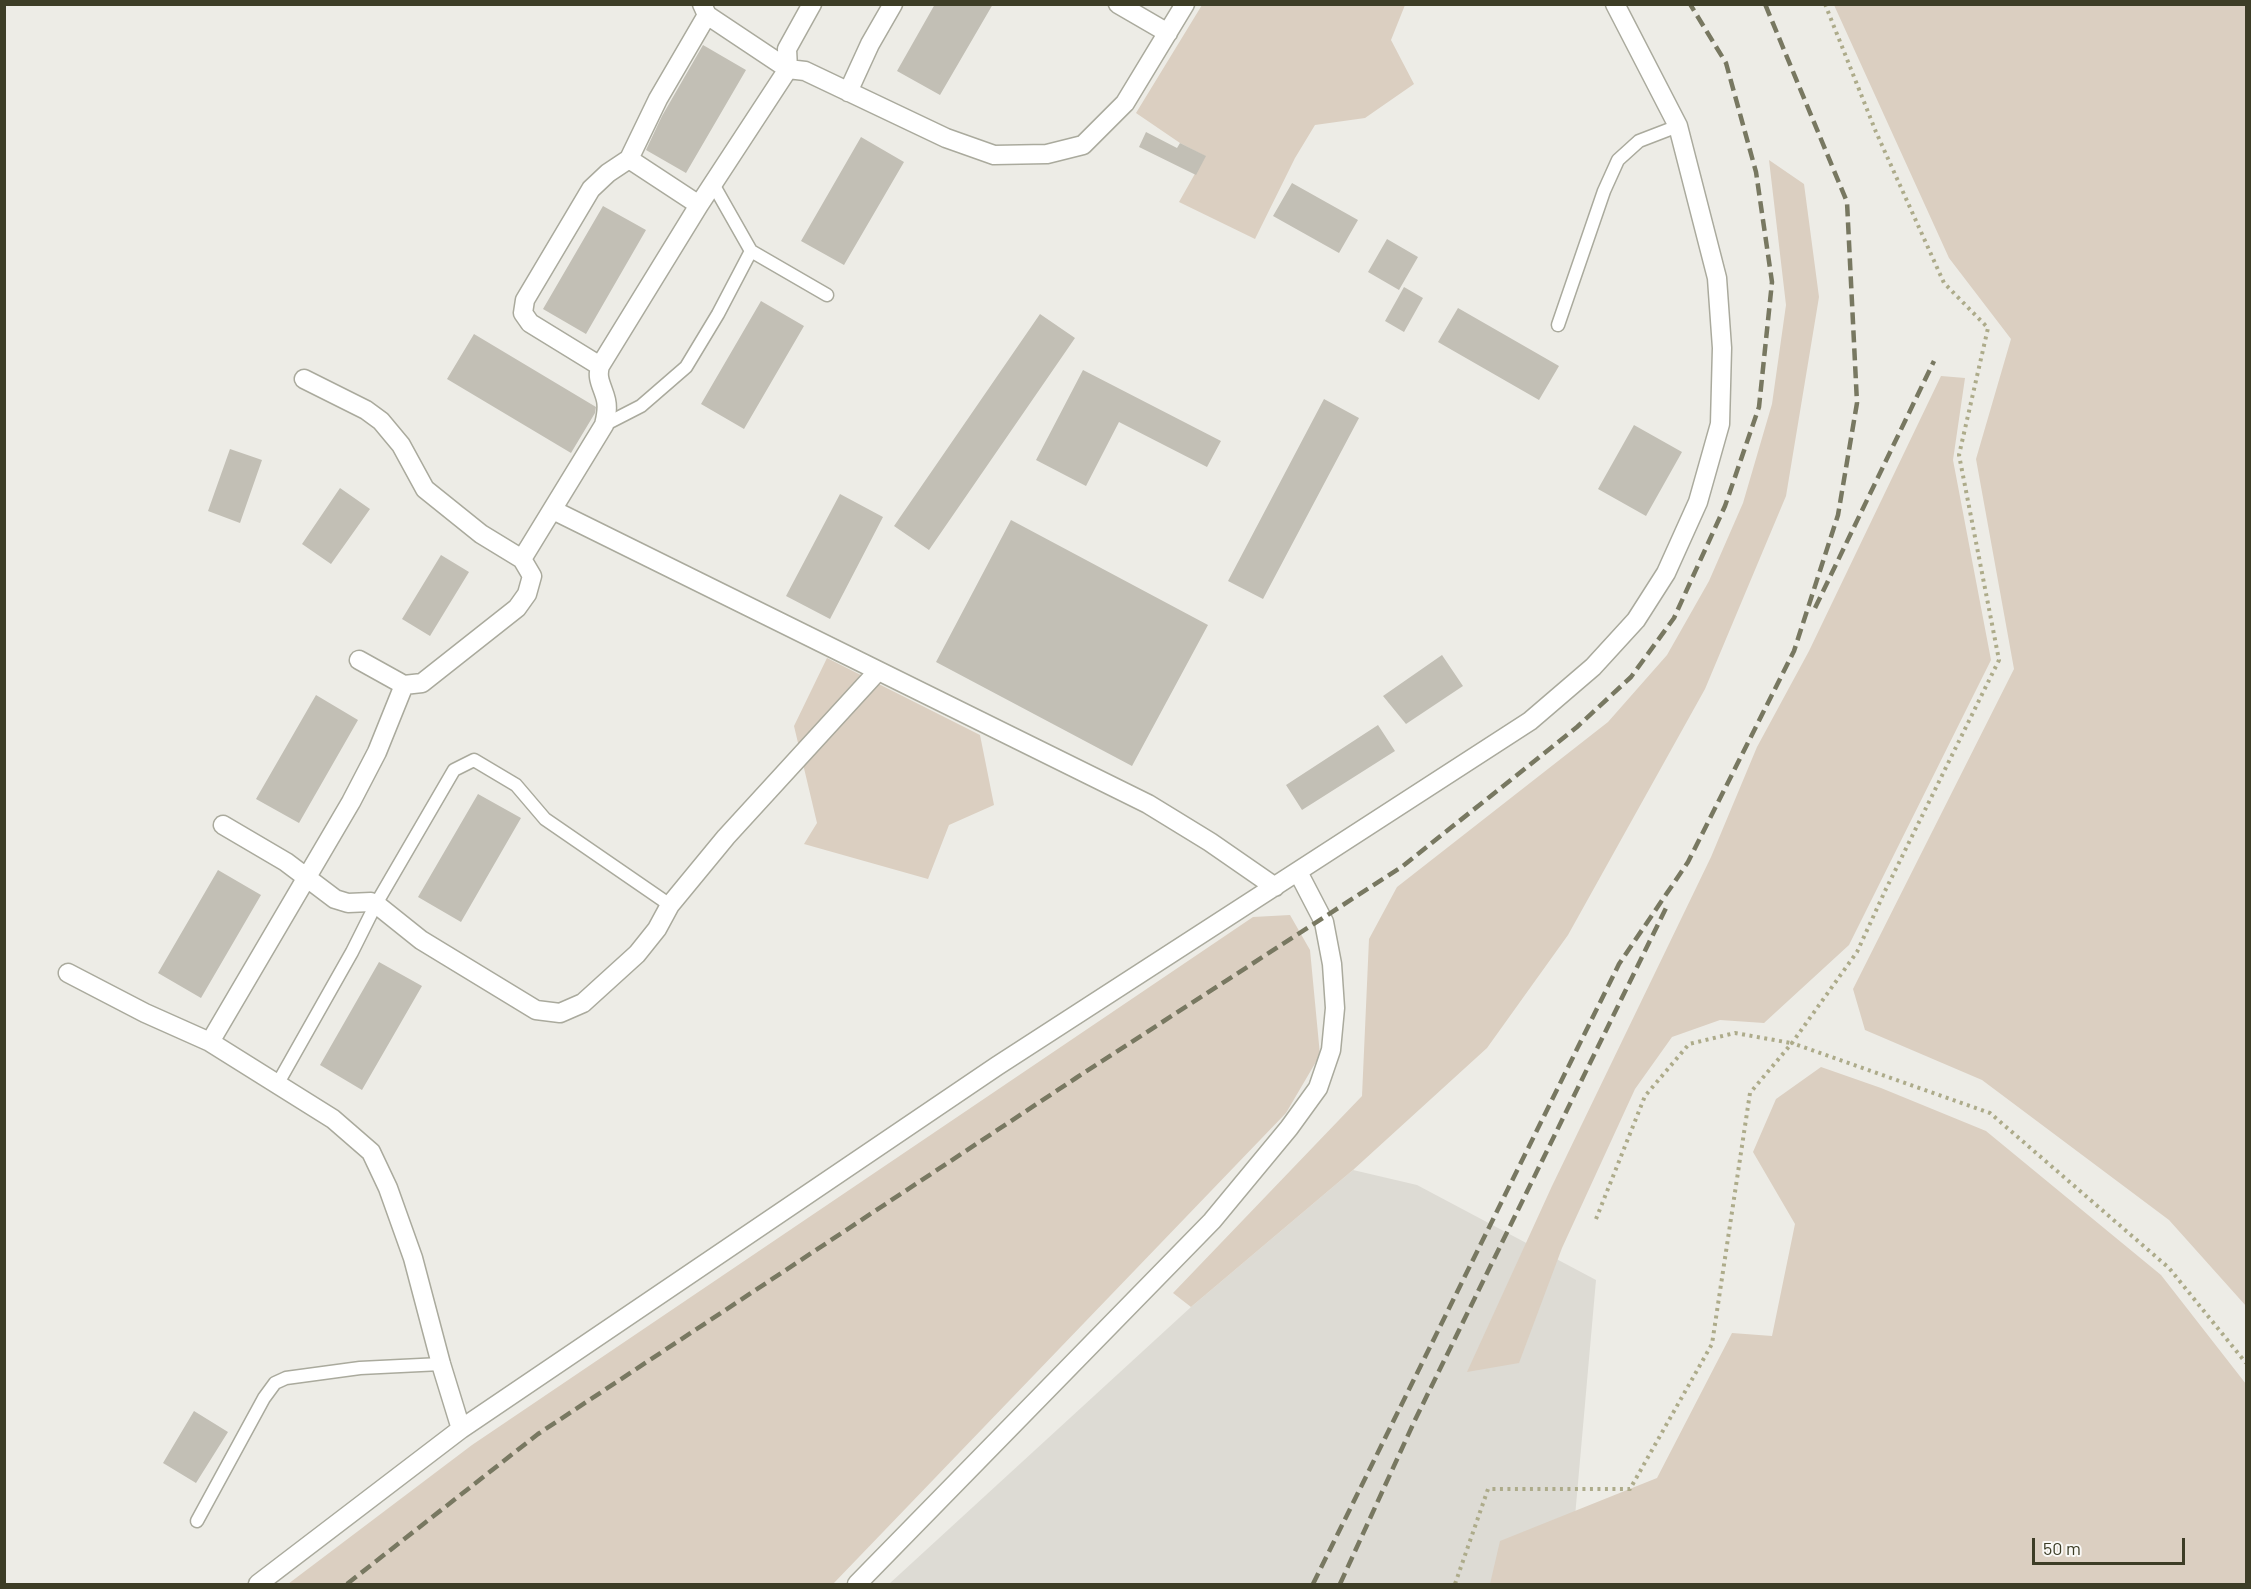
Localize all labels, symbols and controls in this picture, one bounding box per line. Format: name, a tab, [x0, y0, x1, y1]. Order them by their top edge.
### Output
scale bar	[2035, 1526, 2188, 1564]
text: 50 m	[2043, 1537, 2081, 1559]

